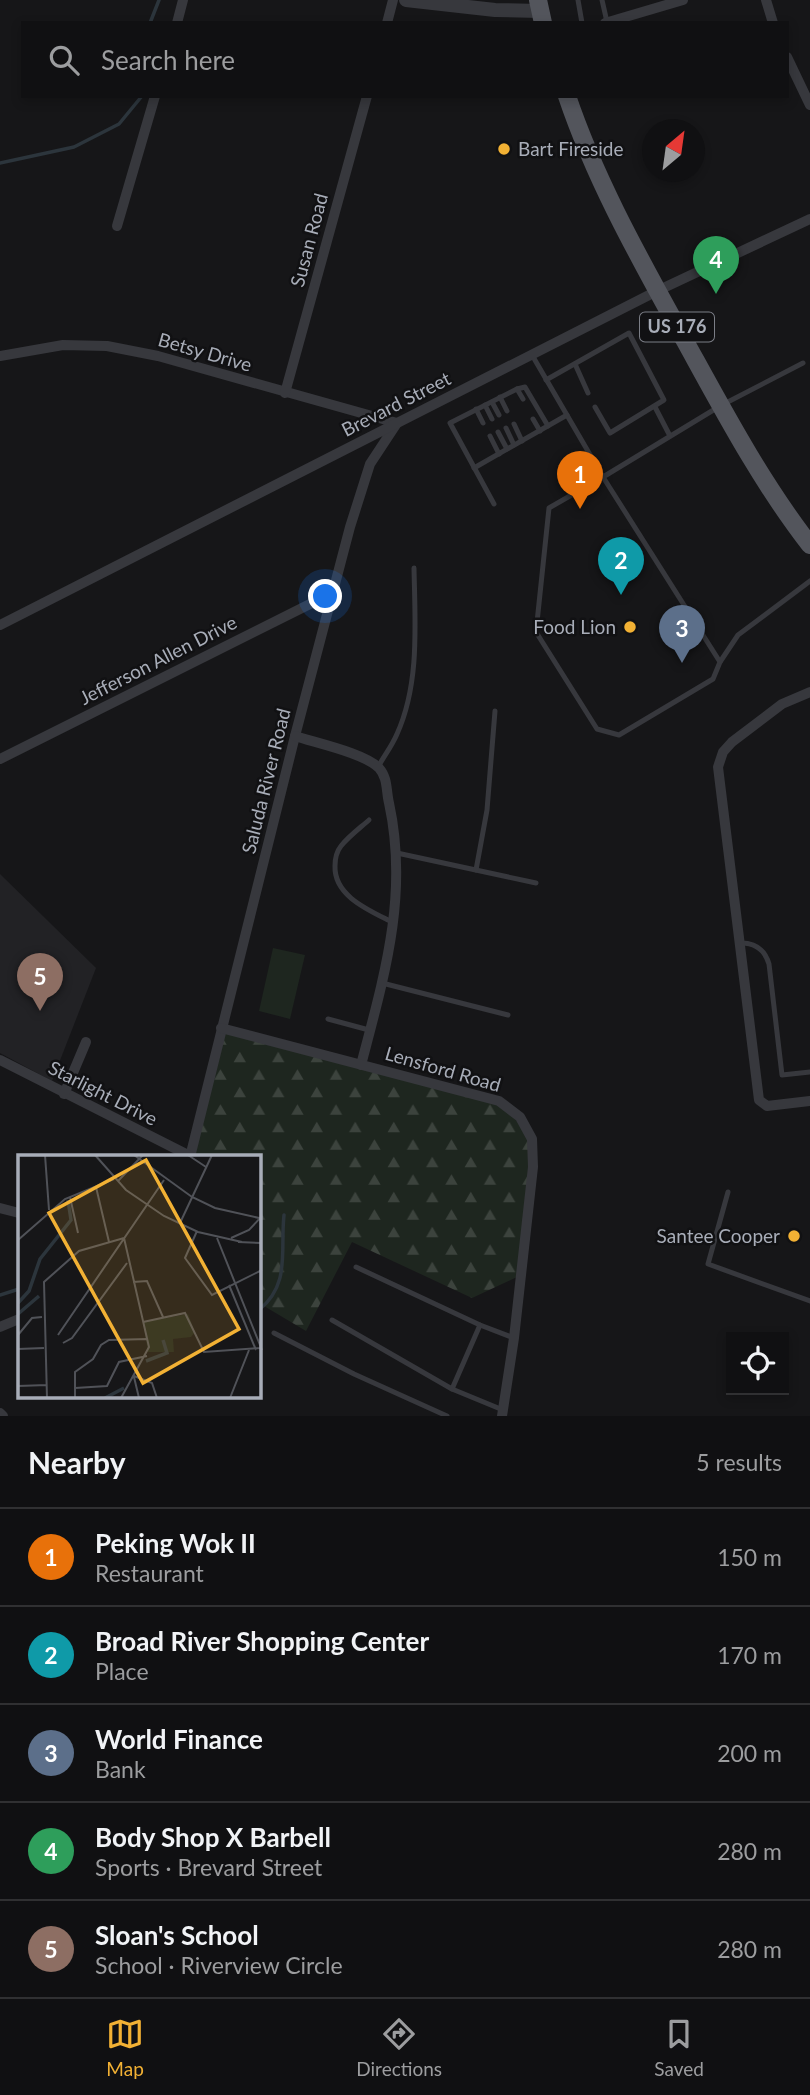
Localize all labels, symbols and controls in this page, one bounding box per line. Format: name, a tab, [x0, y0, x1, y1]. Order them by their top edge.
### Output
search box	[21, 21, 789, 98]
icon: search	[45, 41, 83, 79]
text: Search here	[101, 44, 235, 76]
north arrow	[642, 119, 705, 182]
place label: Bart Fireside	[518, 137, 623, 160]
marker: Bart Fireside	[496, 141, 512, 157]
street label: Susan Road	[285, 191, 332, 289]
pin: 4	[693, 236, 739, 294]
road number: US 176	[640, 312, 714, 342]
street label: Betsy Drive	[156, 327, 255, 376]
street label: Brevard Street	[337, 366, 454, 441]
pin: 1	[557, 451, 603, 509]
pin: 2	[598, 537, 644, 595]
your location	[308, 579, 342, 613]
pin: 3	[659, 605, 705, 663]
street label: Jefferson Allen Drive	[75, 610, 240, 709]
place label: Food Lion	[533, 615, 616, 638]
marker: Food Lion	[622, 619, 638, 635]
street label: Saluda River Road	[236, 706, 295, 856]
pin: 5	[17, 953, 63, 1011]
street label: Lensford Road	[383, 1041, 504, 1096]
street label: Starlight Drive	[45, 1055, 162, 1130]
inset map	[18, 1155, 261, 1398]
place label: Santee Cooper	[657, 1224, 780, 1247]
marker: Santee Cooper	[786, 1228, 802, 1244]
map controls	[726, 1332, 789, 1395]
button: locate	[726, 1332, 789, 1395]
text: Nearby	[28, 1444, 126, 1480]
text: 5 results	[696, 1448, 782, 1476]
text: Peking Wok II	[95, 1527, 256, 1559]
text: 1	[44, 1543, 58, 1571]
text: 150 m	[717, 1543, 782, 1571]
text: Restaurant	[95, 1559, 204, 1587]
text: Broad River Shopping Center	[95, 1625, 429, 1657]
text: 2	[44, 1641, 58, 1669]
text: 170 m	[717, 1641, 782, 1669]
text: Place	[95, 1657, 149, 1685]
text: World Finance	[95, 1723, 263, 1755]
text: 3	[44, 1739, 58, 1767]
text: 200 m	[717, 1739, 782, 1767]
text: Bank	[95, 1755, 146, 1783]
text: Body Shop X Barbell	[95, 1821, 331, 1853]
text: 4	[44, 1837, 58, 1865]
text: 280 m	[717, 1837, 782, 1865]
text: Sports · Brevard Street	[95, 1853, 322, 1881]
text: Sloan's School	[95, 1919, 259, 1951]
text: 5	[44, 1935, 58, 1963]
text: 280 m	[717, 1935, 782, 1963]
text: School · Riverview Circle	[95, 1951, 343, 1979]
tab: Map	[106, 2015, 144, 2080]
tab: Directions	[356, 2015, 442, 2080]
tab: Saved	[654, 2015, 704, 2080]

